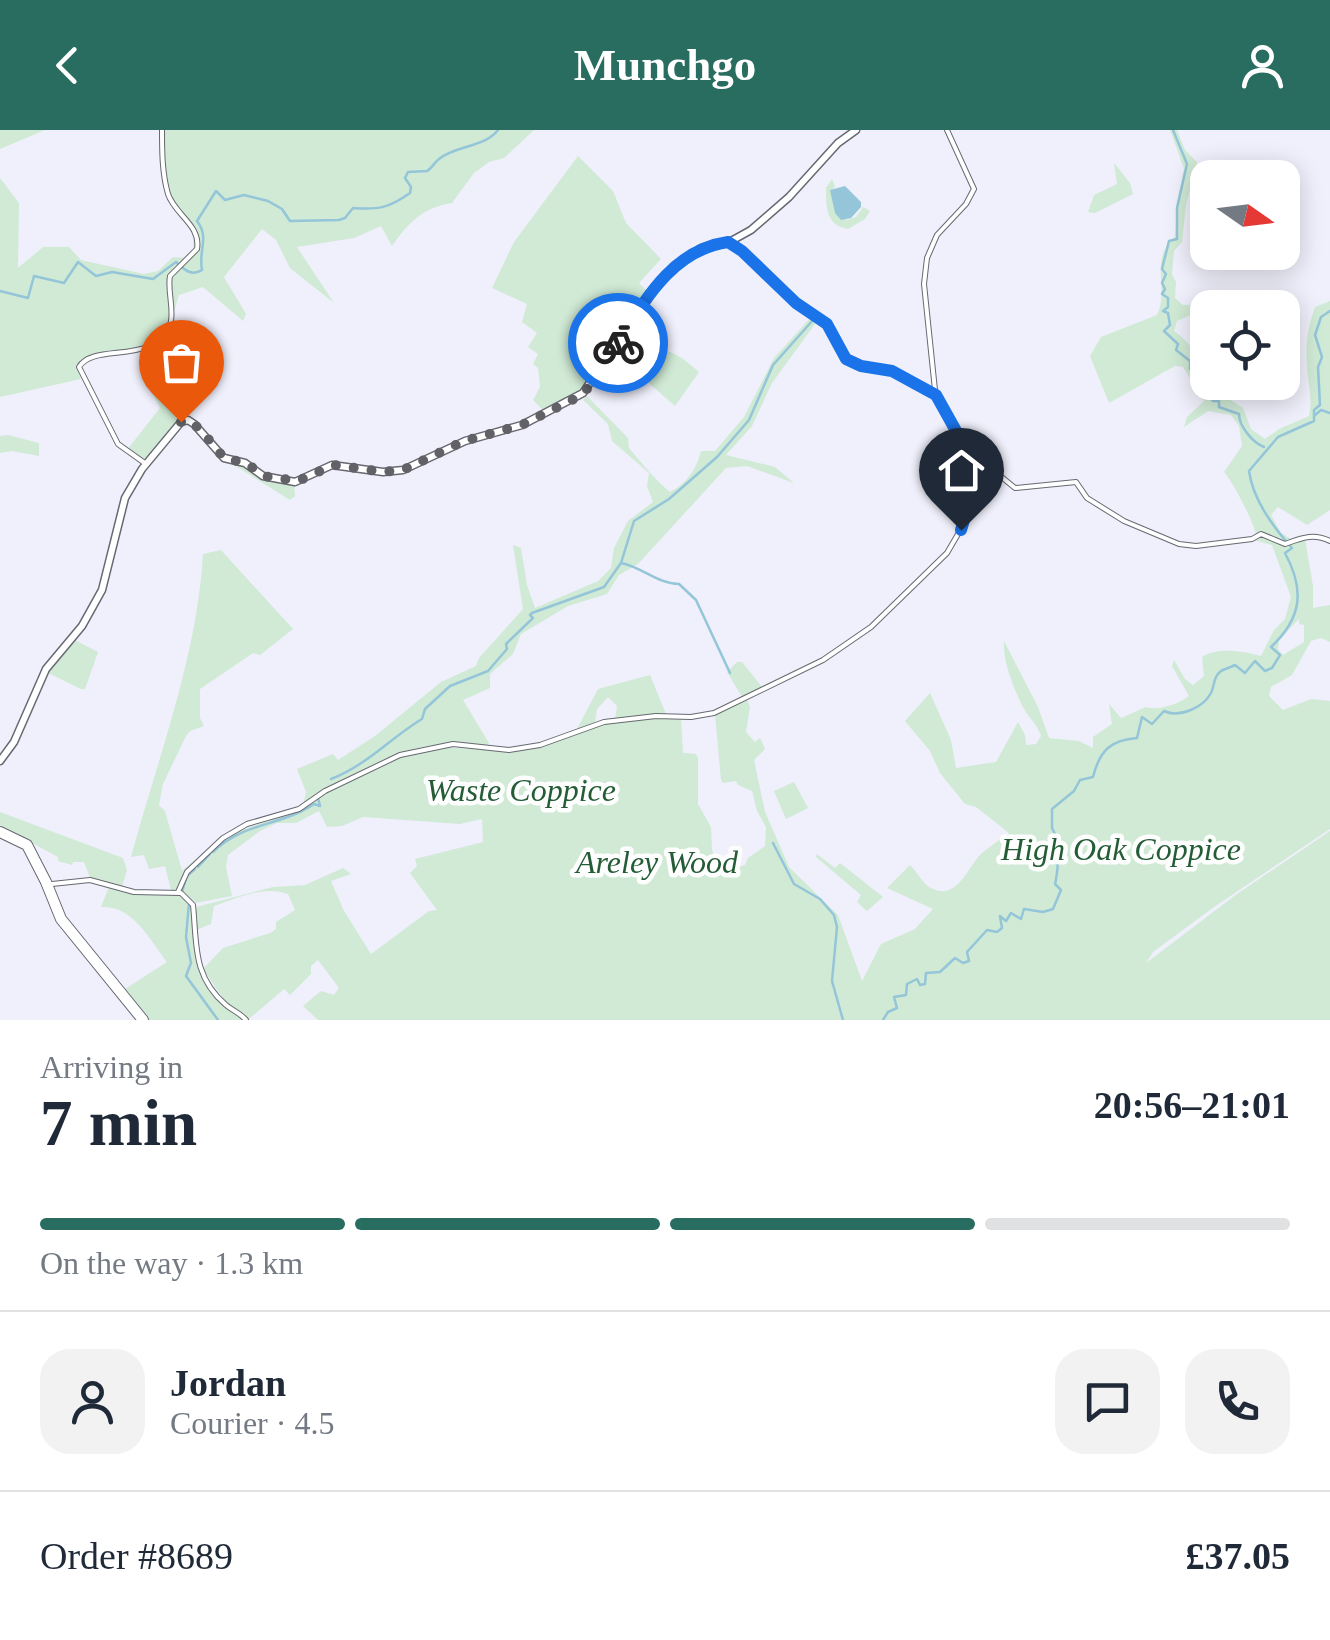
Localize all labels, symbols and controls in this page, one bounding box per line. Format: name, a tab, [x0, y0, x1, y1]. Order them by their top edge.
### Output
icon: back	[40, 38, 95, 93]
icon: person	[1235, 38, 1290, 93]
text: Munchgo	[574, 40, 756, 90]
north arrow	[1190, 160, 1300, 270]
map controls	[1190, 160, 1300, 400]
button: locate	[1190, 290, 1300, 400]
courier	[568, 293, 668, 393]
icon: bike	[591, 316, 646, 371]
pin	[139, 320, 224, 423]
icon: bag	[154, 335, 209, 390]
pin	[919, 428, 1004, 531]
icon: home	[934, 443, 989, 498]
park label: Waste Coppice	[426, 772, 616, 808]
park label: High Oak Coppice	[1000, 831, 1241, 867]
park label: Areley Wood	[574, 844, 739, 880]
text: Arriving in	[40, 1049, 183, 1085]
text: 20:56–21:01	[1094, 1084, 1290, 1126]
text: 7 min	[40, 1087, 197, 1159]
text: On the way · 1.3 km	[40, 1245, 303, 1281]
button: person	[40, 1349, 145, 1454]
button: chat	[1055, 1349, 1160, 1454]
button: phone	[1185, 1349, 1290, 1454]
text: Jordan	[170, 1362, 286, 1404]
text: Courier · 4.5	[170, 1405, 334, 1441]
text: Order #8689	[40, 1535, 233, 1577]
text: £37.05	[1186, 1535, 1290, 1577]

